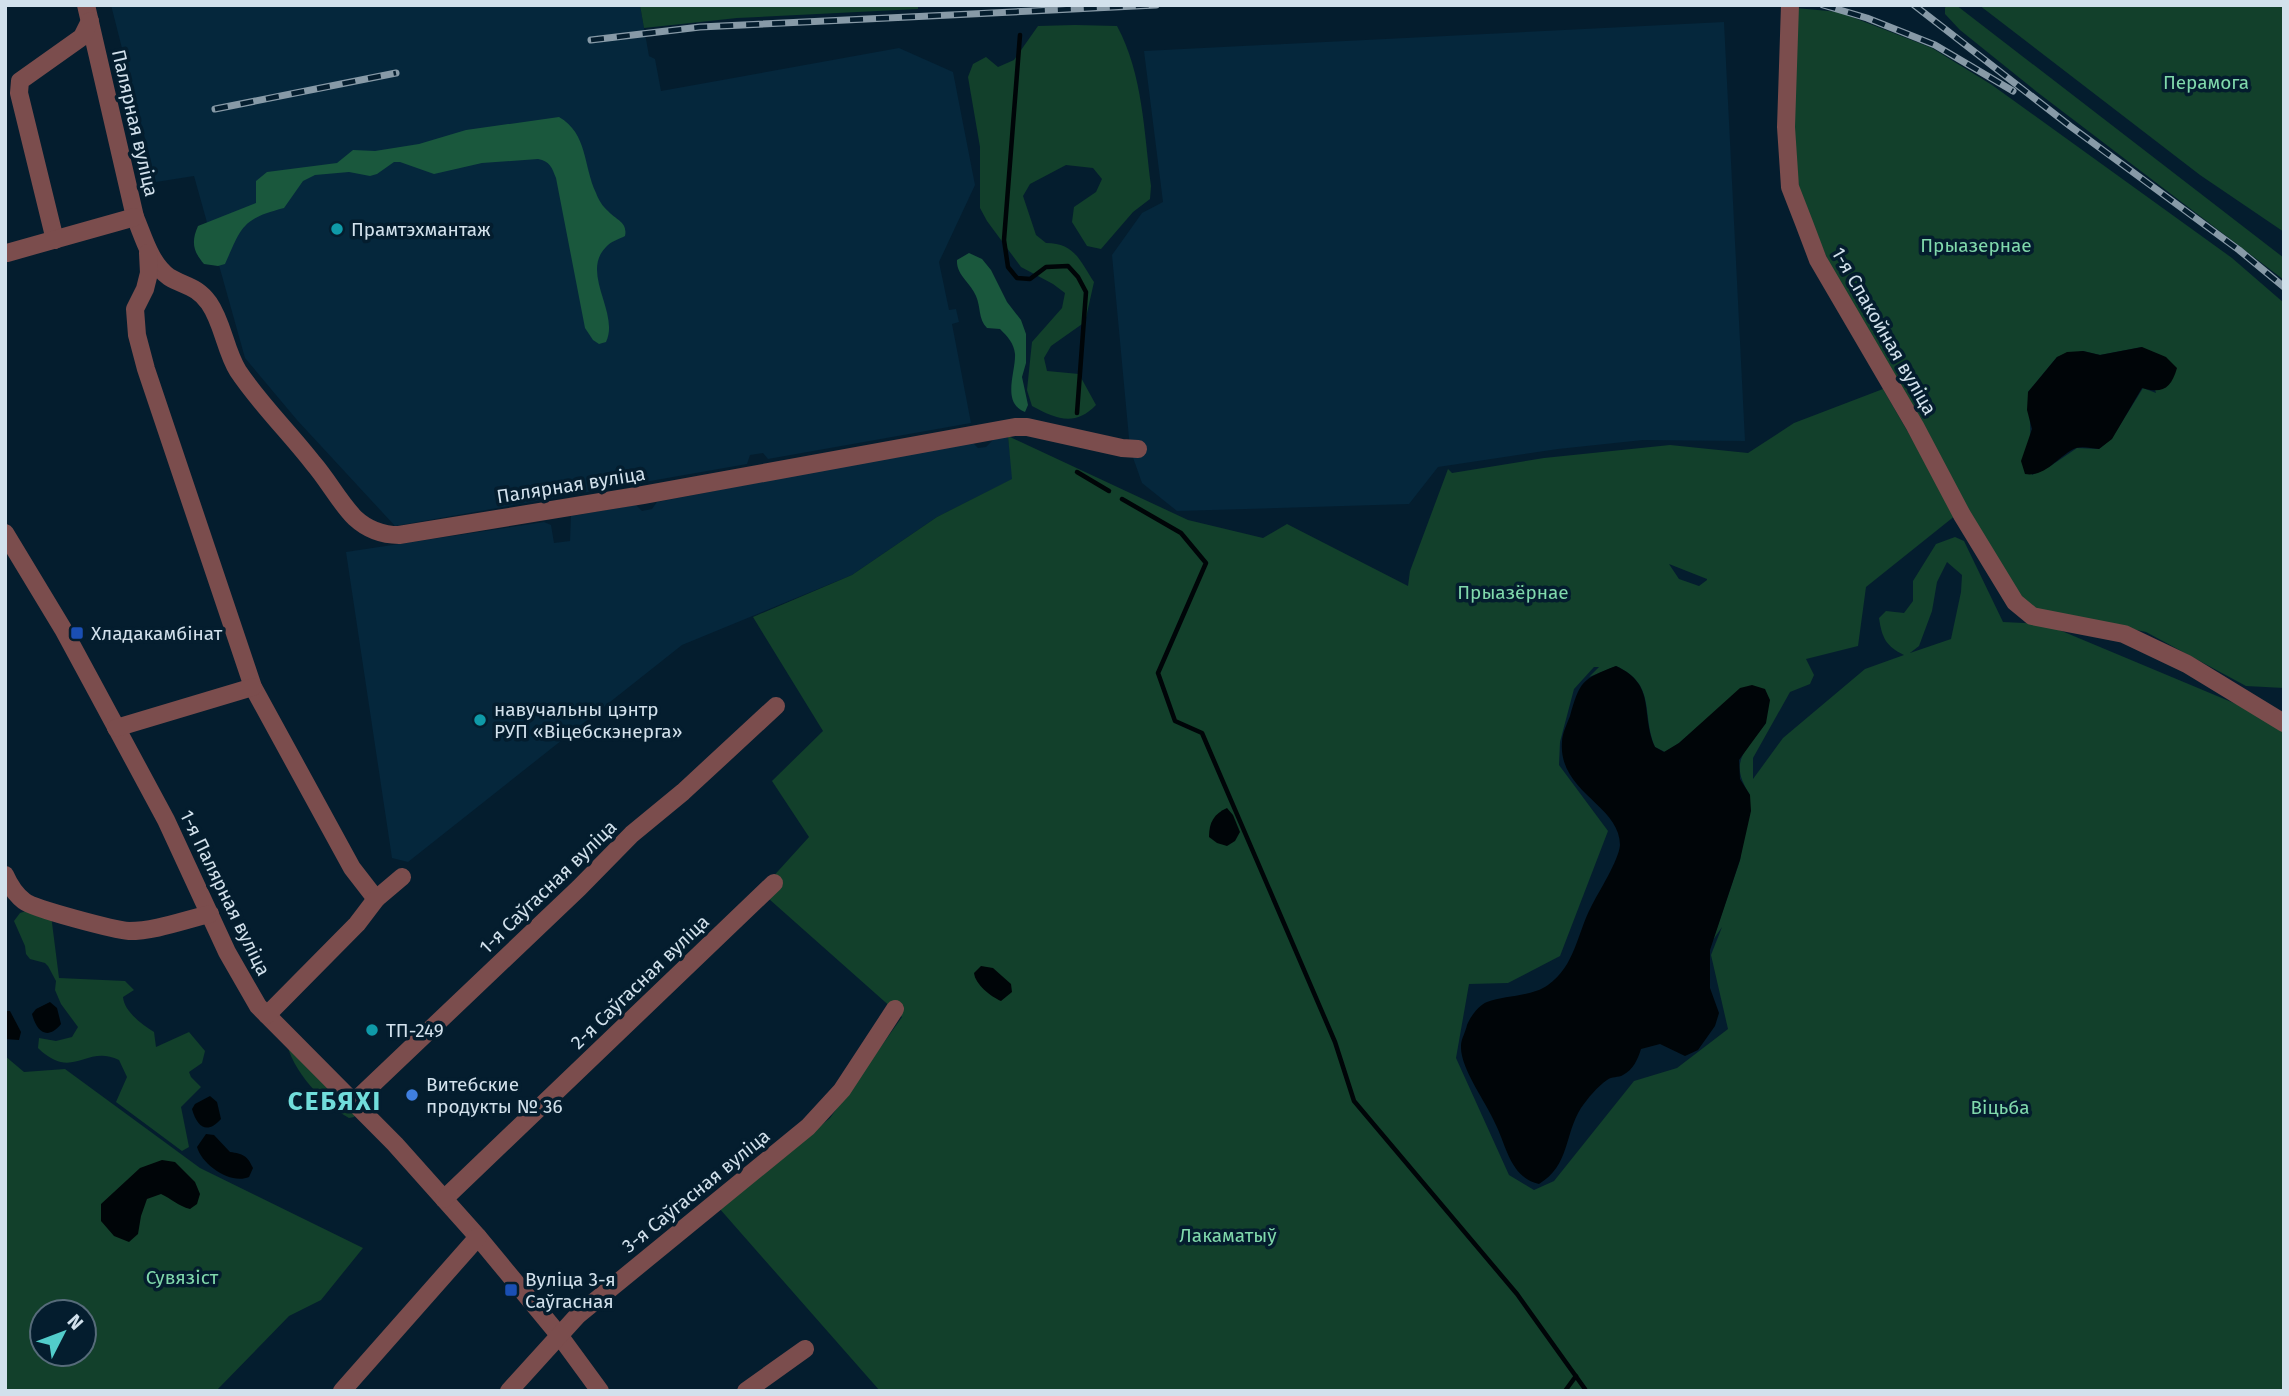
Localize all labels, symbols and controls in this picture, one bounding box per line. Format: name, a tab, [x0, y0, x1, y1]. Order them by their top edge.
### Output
street label: Палярная вуліца	[107, 47, 163, 199]
park label: Перамога	[2163, 71, 2249, 94]
place label: Прамтэхмантаж	[351, 218, 491, 241]
marker: Прамтэхмантаж	[329, 221, 345, 237]
park label: Прыазернае	[1920, 234, 2032, 257]
street label: 1-я Спакойная вуліца	[1827, 243, 1941, 419]
street label: Палярная вуліца	[495, 462, 647, 508]
park label: Прыазёрнае	[1457, 581, 1569, 604]
place label: Хладакамбінат	[91, 622, 223, 645]
marker: Хладакамбінат	[69, 625, 85, 641]
place label: навучальны цэнтр РУП «Віцебскэнерга»	[494, 698, 682, 743]
marker: навучальны цэнтр РУП «Віцебскэнерга»	[472, 712, 488, 728]
street label: 1-я Палярная вуліца	[175, 806, 275, 980]
street label: 1-я Саўгасная вуліца	[474, 815, 622, 959]
street label: 2-я Саўгасная вуліца	[566, 910, 714, 1054]
place label: ТП-249	[386, 1019, 444, 1042]
marker: ТП-249	[364, 1022, 380, 1038]
place label: Витебские продукты № 36	[426, 1073, 563, 1118]
district label: СЕБЯХІ	[288, 1086, 382, 1117]
marker: Витебские продукты № 36	[404, 1087, 420, 1103]
park label: Віцьба	[1971, 1096, 2029, 1119]
street label: 3-я Саўгасная вуліца	[617, 1124, 775, 1258]
park label: Лакаматыў	[1179, 1224, 1277, 1247]
park label: Сувязіст	[146, 1266, 219, 1289]
place label: Вуліца 3-я Саўгасная	[525, 1268, 616, 1313]
marker: Вуліца 3-я Саўгасная	[503, 1282, 519, 1298]
north arrow	[28, 1298, 98, 1368]
text: N	[62, 1310, 88, 1334]

